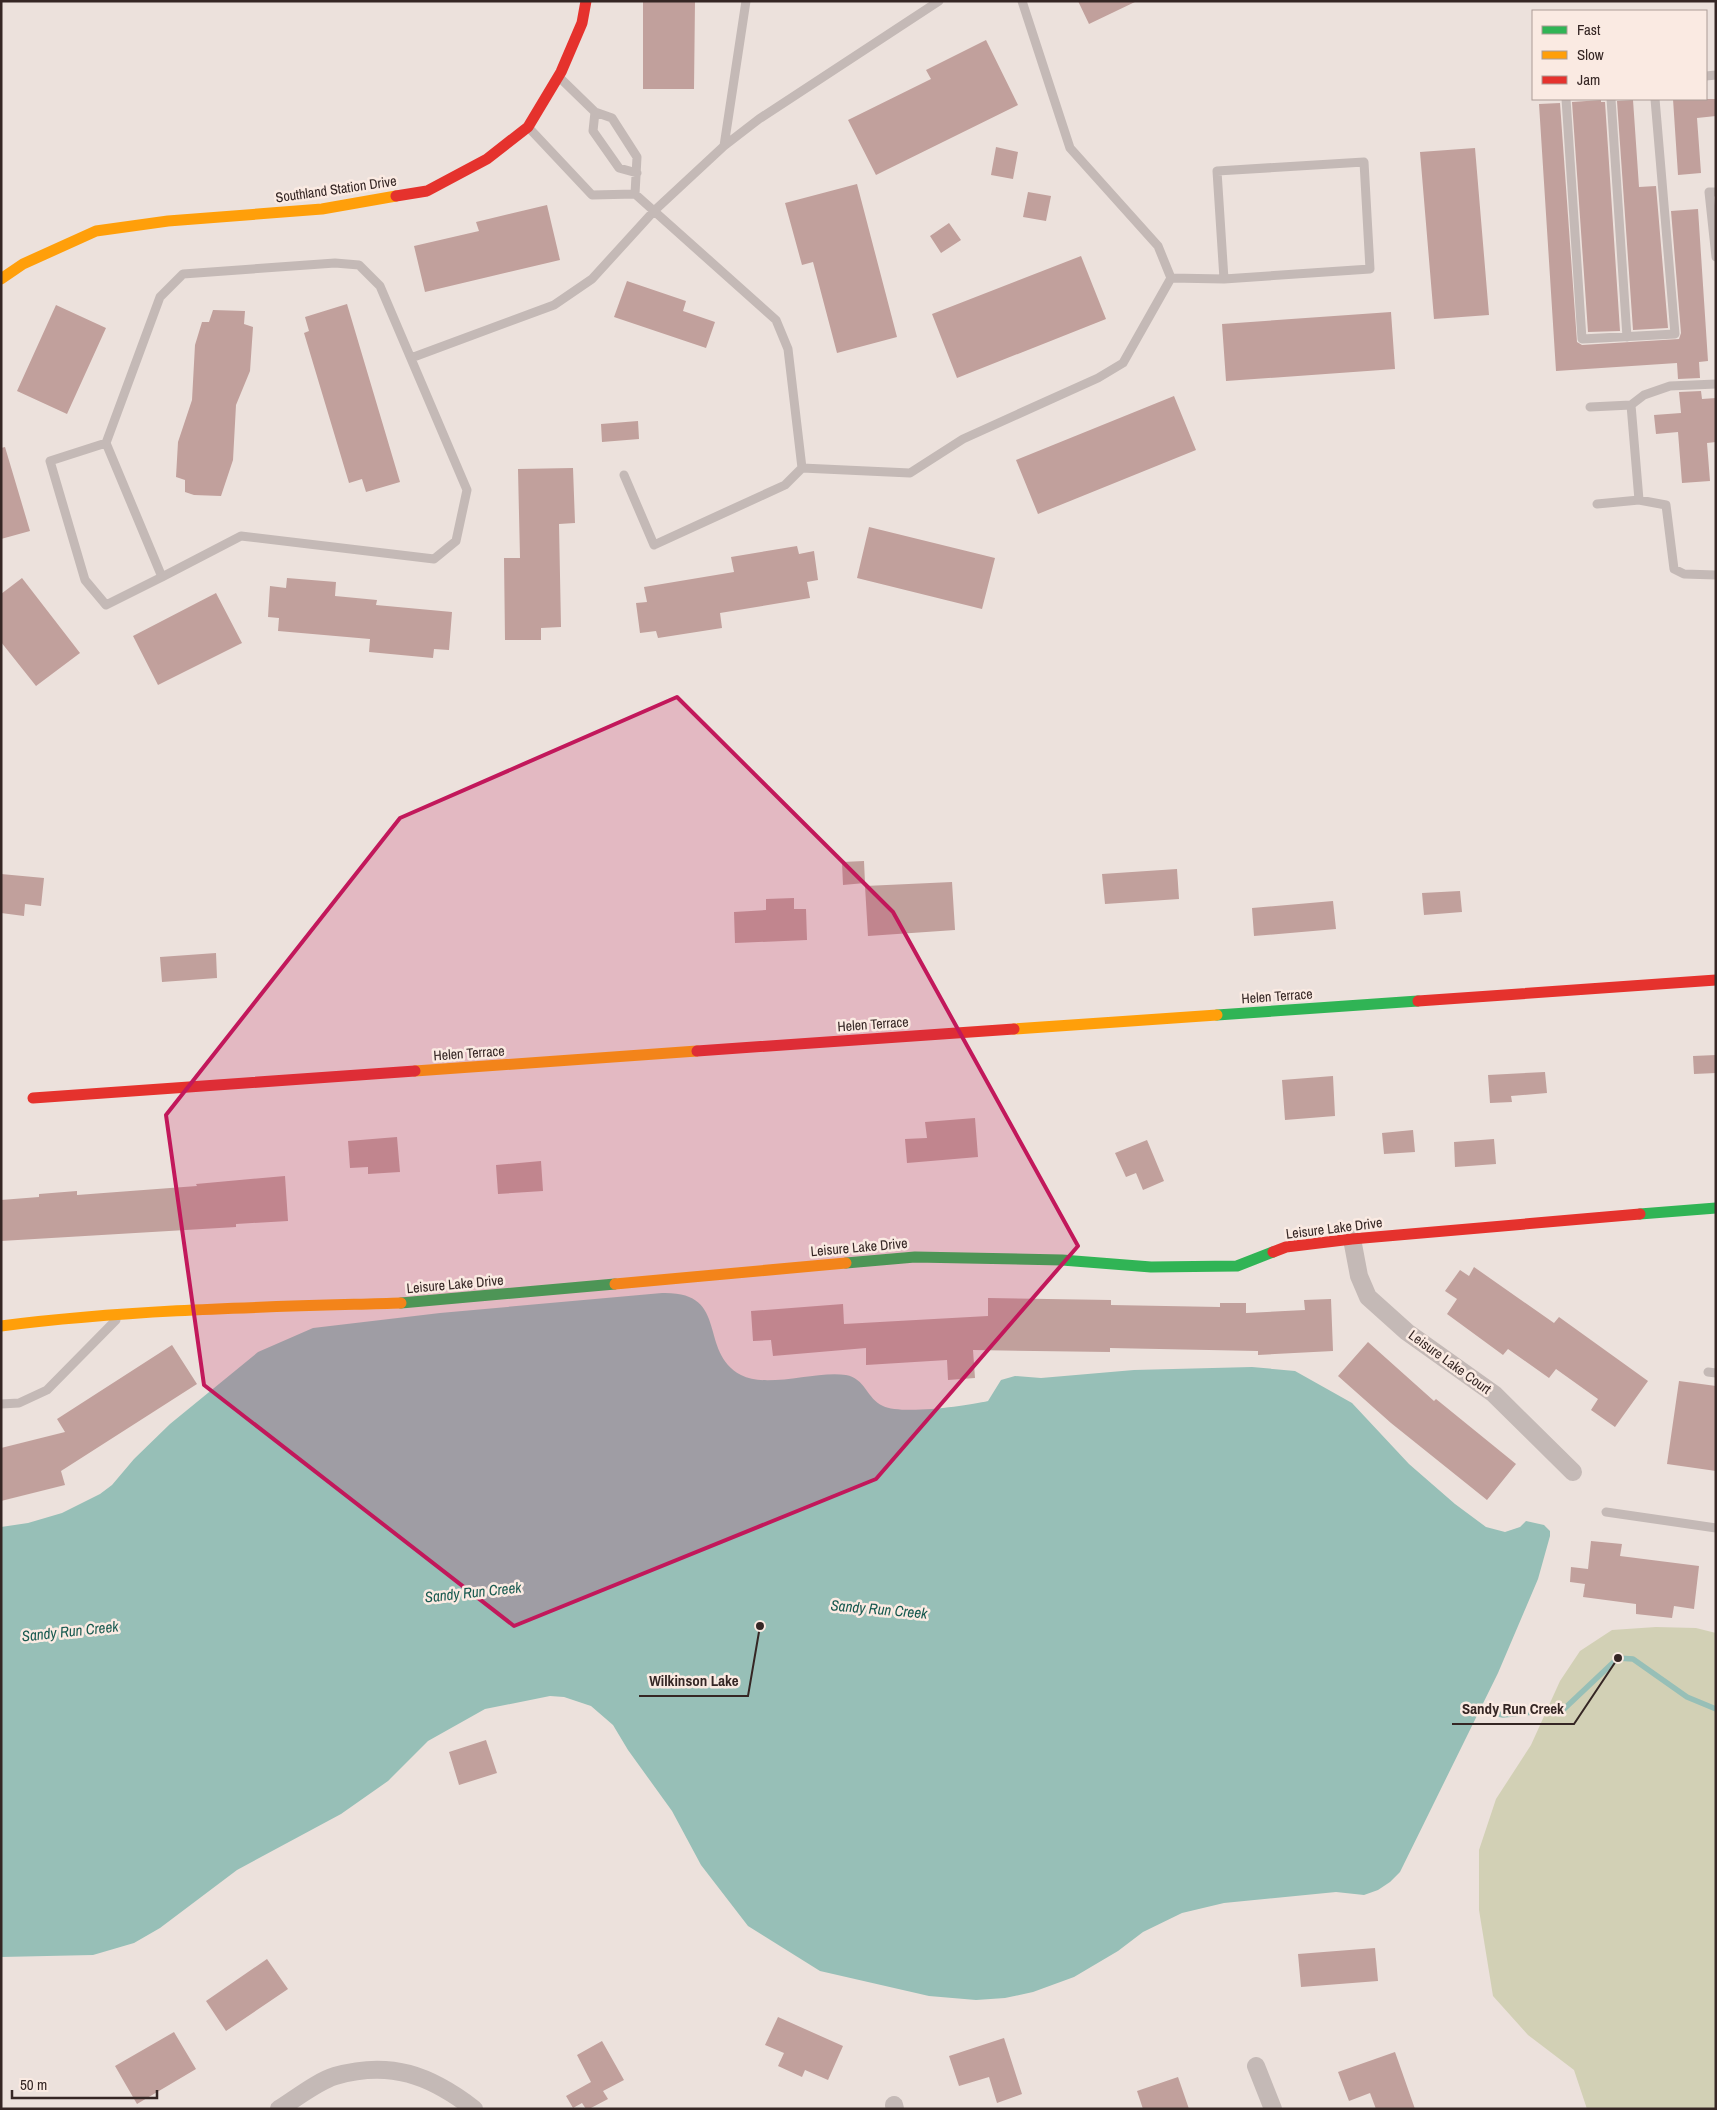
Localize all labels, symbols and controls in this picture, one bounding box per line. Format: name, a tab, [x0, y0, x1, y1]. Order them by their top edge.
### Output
legend	[1532, 10, 1707, 100]
text: Fast	[1577, 19, 1601, 40]
text: Slow	[1577, 44, 1604, 65]
text: Jam	[1577, 69, 1600, 90]
street label: Southland Station Drive	[274, 172, 398, 206]
street label: Helen Terrace	[1241, 985, 1313, 1007]
street label: Helen Terrace	[837, 1013, 909, 1035]
street label: Helen Terrace	[433, 1042, 505, 1064]
street label: Leisure Lake Drive	[1285, 1213, 1383, 1243]
street label: Leisure Lake Drive	[810, 1234, 908, 1260]
street label: Leisure Lake Drive	[406, 1271, 504, 1297]
street label: Leisure Lake Court	[1405, 1326, 1495, 1398]
water label: Sandy Run Creek	[424, 1576, 523, 1608]
water label: Sandy Run Creek	[830, 1594, 929, 1624]
water label: Sandy Run Creek	[21, 1615, 120, 1647]
callout: Wilkinson Lake	[639, 1666, 748, 1696]
text: Wilkinson Lake	[649, 1670, 739, 1691]
callout: Sandy Run Creek	[1452, 1694, 1574, 1724]
text: Sandy Run Creek	[1462, 1698, 1564, 1719]
scale bar	[12, 2068, 158, 2100]
text: 50 m	[20, 2074, 47, 2095]

